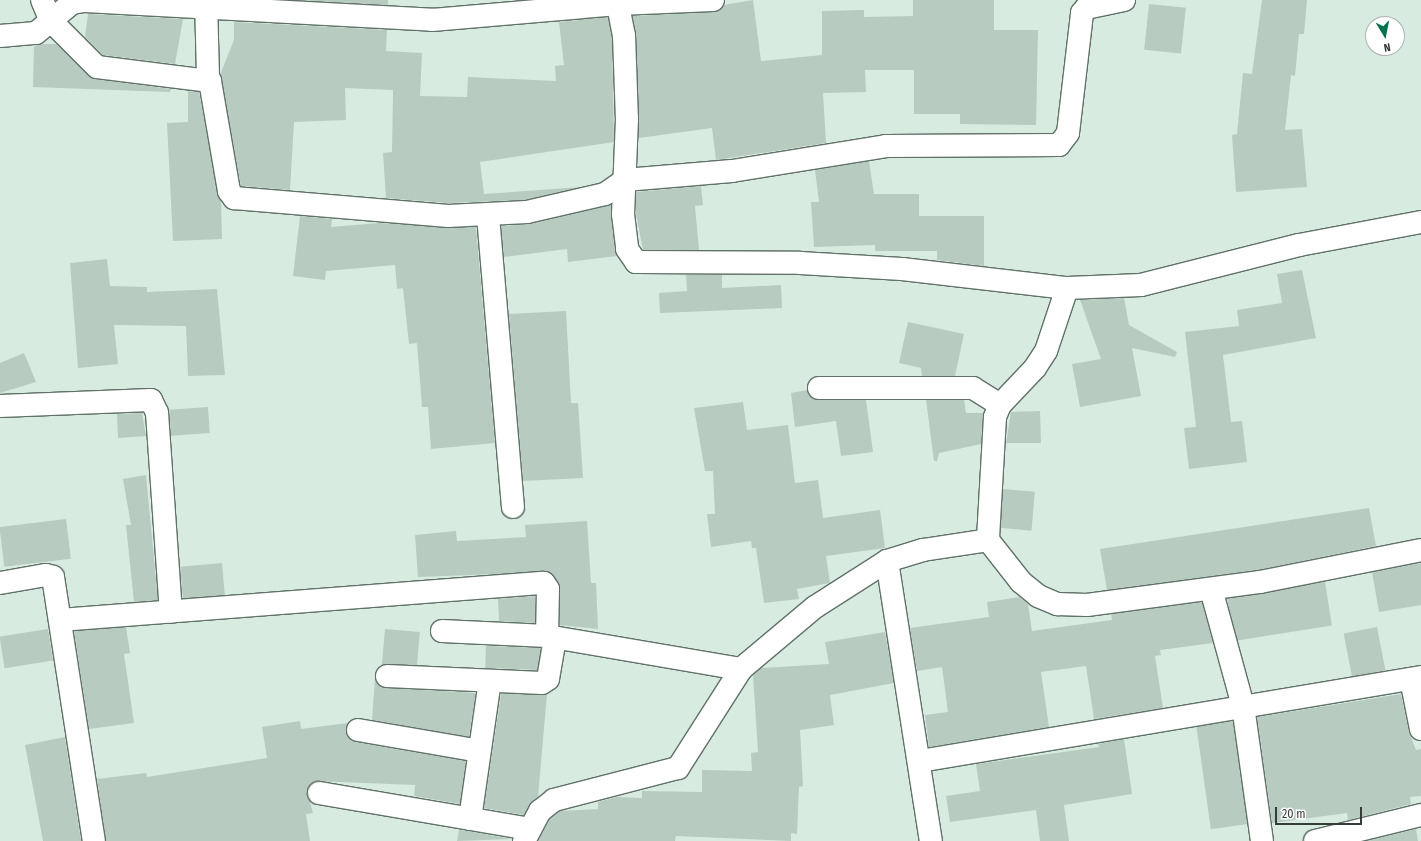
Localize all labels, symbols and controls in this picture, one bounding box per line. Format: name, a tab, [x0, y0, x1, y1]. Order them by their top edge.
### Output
north arrow	[1365, 16, 1405, 56]
text: N	[1383, 40, 1391, 54]
scale bar	[1277, 799, 1364, 825]
text: 20 m	[1282, 807, 1306, 821]

